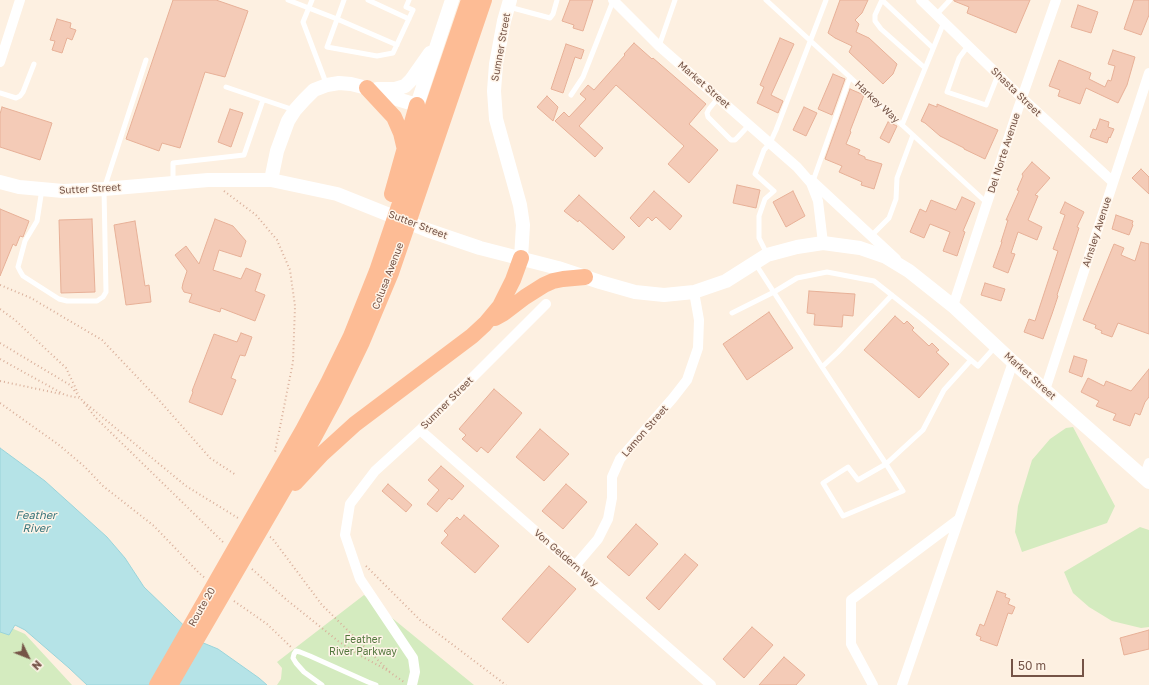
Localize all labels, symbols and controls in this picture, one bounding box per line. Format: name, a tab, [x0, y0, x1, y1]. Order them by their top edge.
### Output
street label: Sumner Street	[489, 12, 513, 82]
street label: Market Street	[675, 59, 733, 111]
street label: Shasta Street	[988, 65, 1044, 119]
street label: Harkey Way	[852, 78, 902, 126]
street label: Del Norte Avenue	[985, 111, 1023, 195]
street label: Sutter Street	[59, 181, 121, 197]
street label: Ainsley Avenue	[1080, 195, 1114, 269]
street label: Sutter Street	[387, 208, 449, 242]
street label: Colusa Avenue	[370, 241, 406, 311]
street label: Market Street	[1002, 350, 1058, 402]
street label: Sumner Street	[418, 374, 476, 432]
street label: Lamon Street	[619, 403, 671, 459]
water label: Feather River	[16, 509, 56, 535]
street label: Von Geldern Way	[531, 527, 601, 589]
street label: Route 20	[186, 585, 218, 629]
park label: Feather River Parkway	[329, 634, 397, 658]
north arrow	[8, 637, 48, 677]
scale bar	[1013, 651, 1086, 677]
text: N	[30, 658, 45, 673]
text: 50 m	[1018, 658, 1046, 673]

